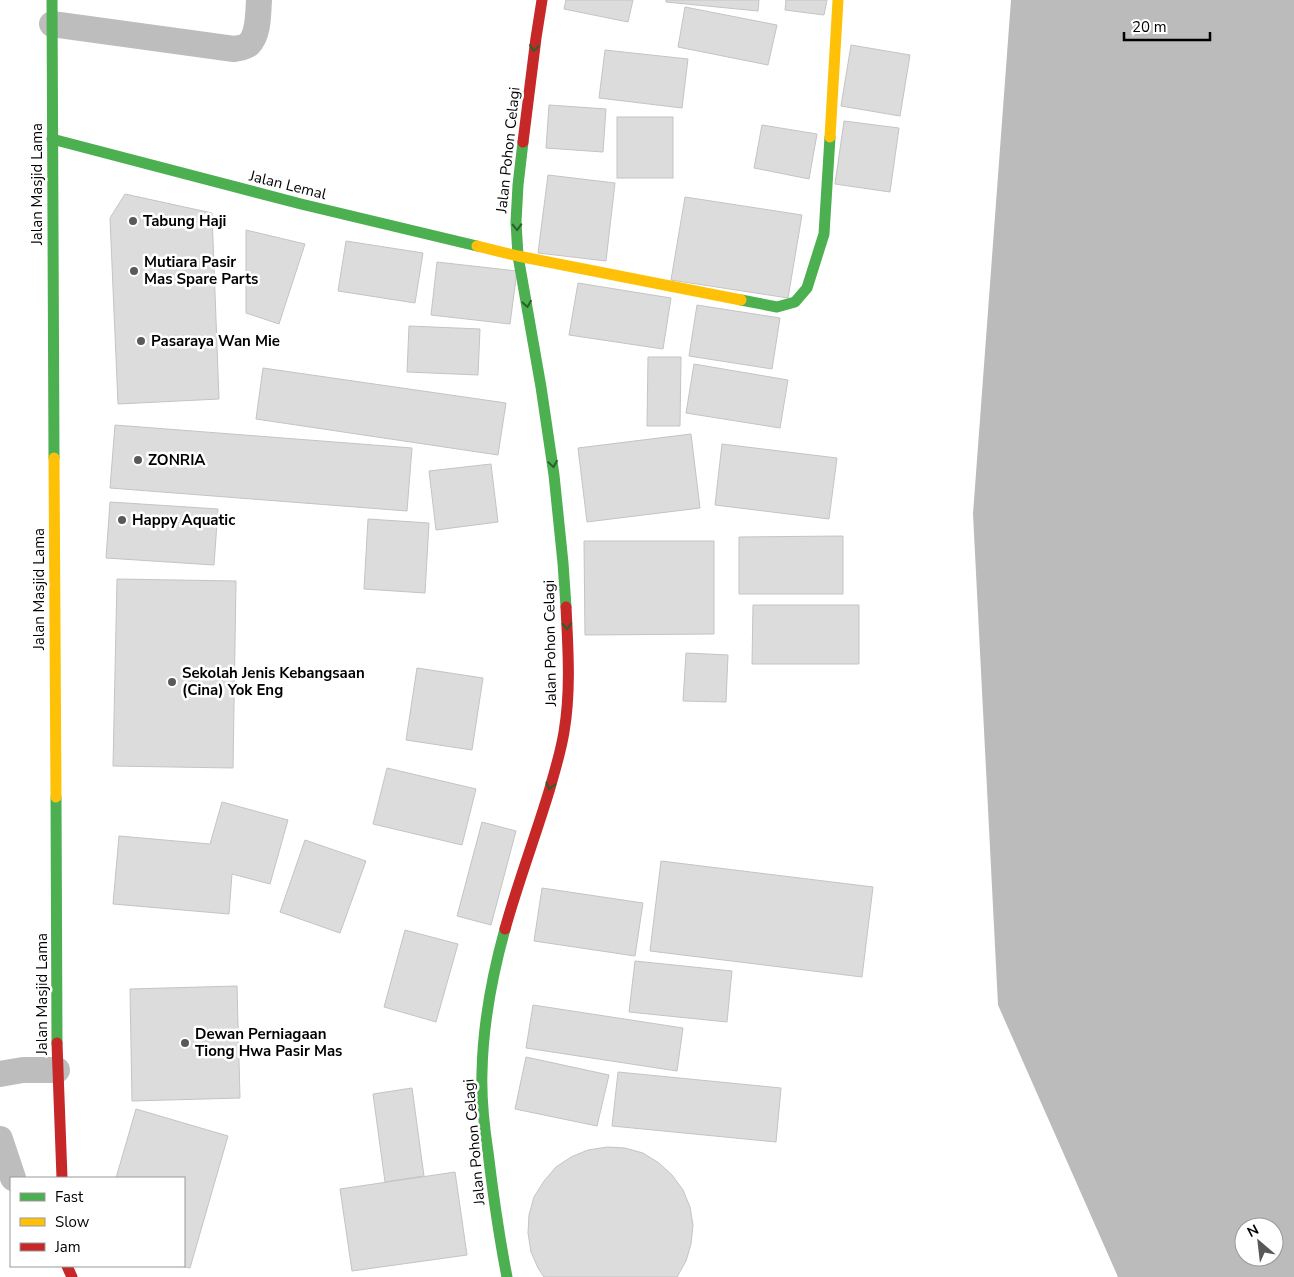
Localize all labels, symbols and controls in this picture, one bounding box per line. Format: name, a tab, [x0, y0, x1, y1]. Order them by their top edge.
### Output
scale bar	[1124, 10, 1210, 42]
text: 20 m	[1132, 17, 1167, 37]
one-way arrow	[529, 44, 540, 52]
street label: Jalan Pohon Celagi	[491, 86, 525, 215]
street label: Jalan Masjid Lama	[27, 123, 47, 246]
street label: Jalan Lemal	[246, 166, 329, 204]
place label: Tabung Haji	[143, 211, 226, 231]
marker: Tabung Haji	[127, 215, 139, 227]
one-way arrow	[511, 223, 522, 231]
place label: Mutiara Pasir Mas Spare Parts	[144, 252, 258, 289]
marker: Mutiara Pasir Mas Spare Parts	[128, 265, 140, 277]
one-way arrow	[521, 299, 531, 308]
place label: Pasaraya Wan Mie	[151, 331, 280, 351]
marker: Pasaraya Wan Mie	[135, 335, 147, 347]
place label: ZONRIA	[148, 450, 206, 470]
marker: ZONRIA	[132, 454, 144, 466]
one-way arrow	[547, 460, 557, 468]
place label: Happy Aquatic	[132, 510, 235, 530]
marker: Happy Aquatic	[116, 514, 128, 526]
street label: Jalan Masjid Lama	[29, 528, 49, 651]
street label: Jalan Pohon Celagi	[539, 580, 561, 707]
one-way arrow	[562, 622, 573, 630]
place label: Sekolah Jenis Kebangsaan (Cina) Yok Eng	[182, 663, 365, 700]
marker: Sekolah Jenis Kebangsaan (Cina) Yok Eng	[166, 676, 178, 688]
one-way arrow	[546, 782, 556, 790]
street label: Jalan Masjid Lama	[32, 933, 52, 1056]
place label: Dewan Perniagaan Tiong Hwa Pasir Mas	[195, 1024, 342, 1061]
marker: Dewan Perniagaan Tiong Hwa Pasir Mas	[179, 1037, 191, 1049]
street label: Jalan Pohon Celagi	[459, 1078, 490, 1207]
legend	[10, 1177, 185, 1267]
text: Fast	[55, 1187, 84, 1207]
text: Slow	[55, 1212, 90, 1232]
north arrow	[1234, 1217, 1284, 1267]
text: N	[1244, 1220, 1262, 1242]
text: Jam	[54, 1237, 81, 1257]

